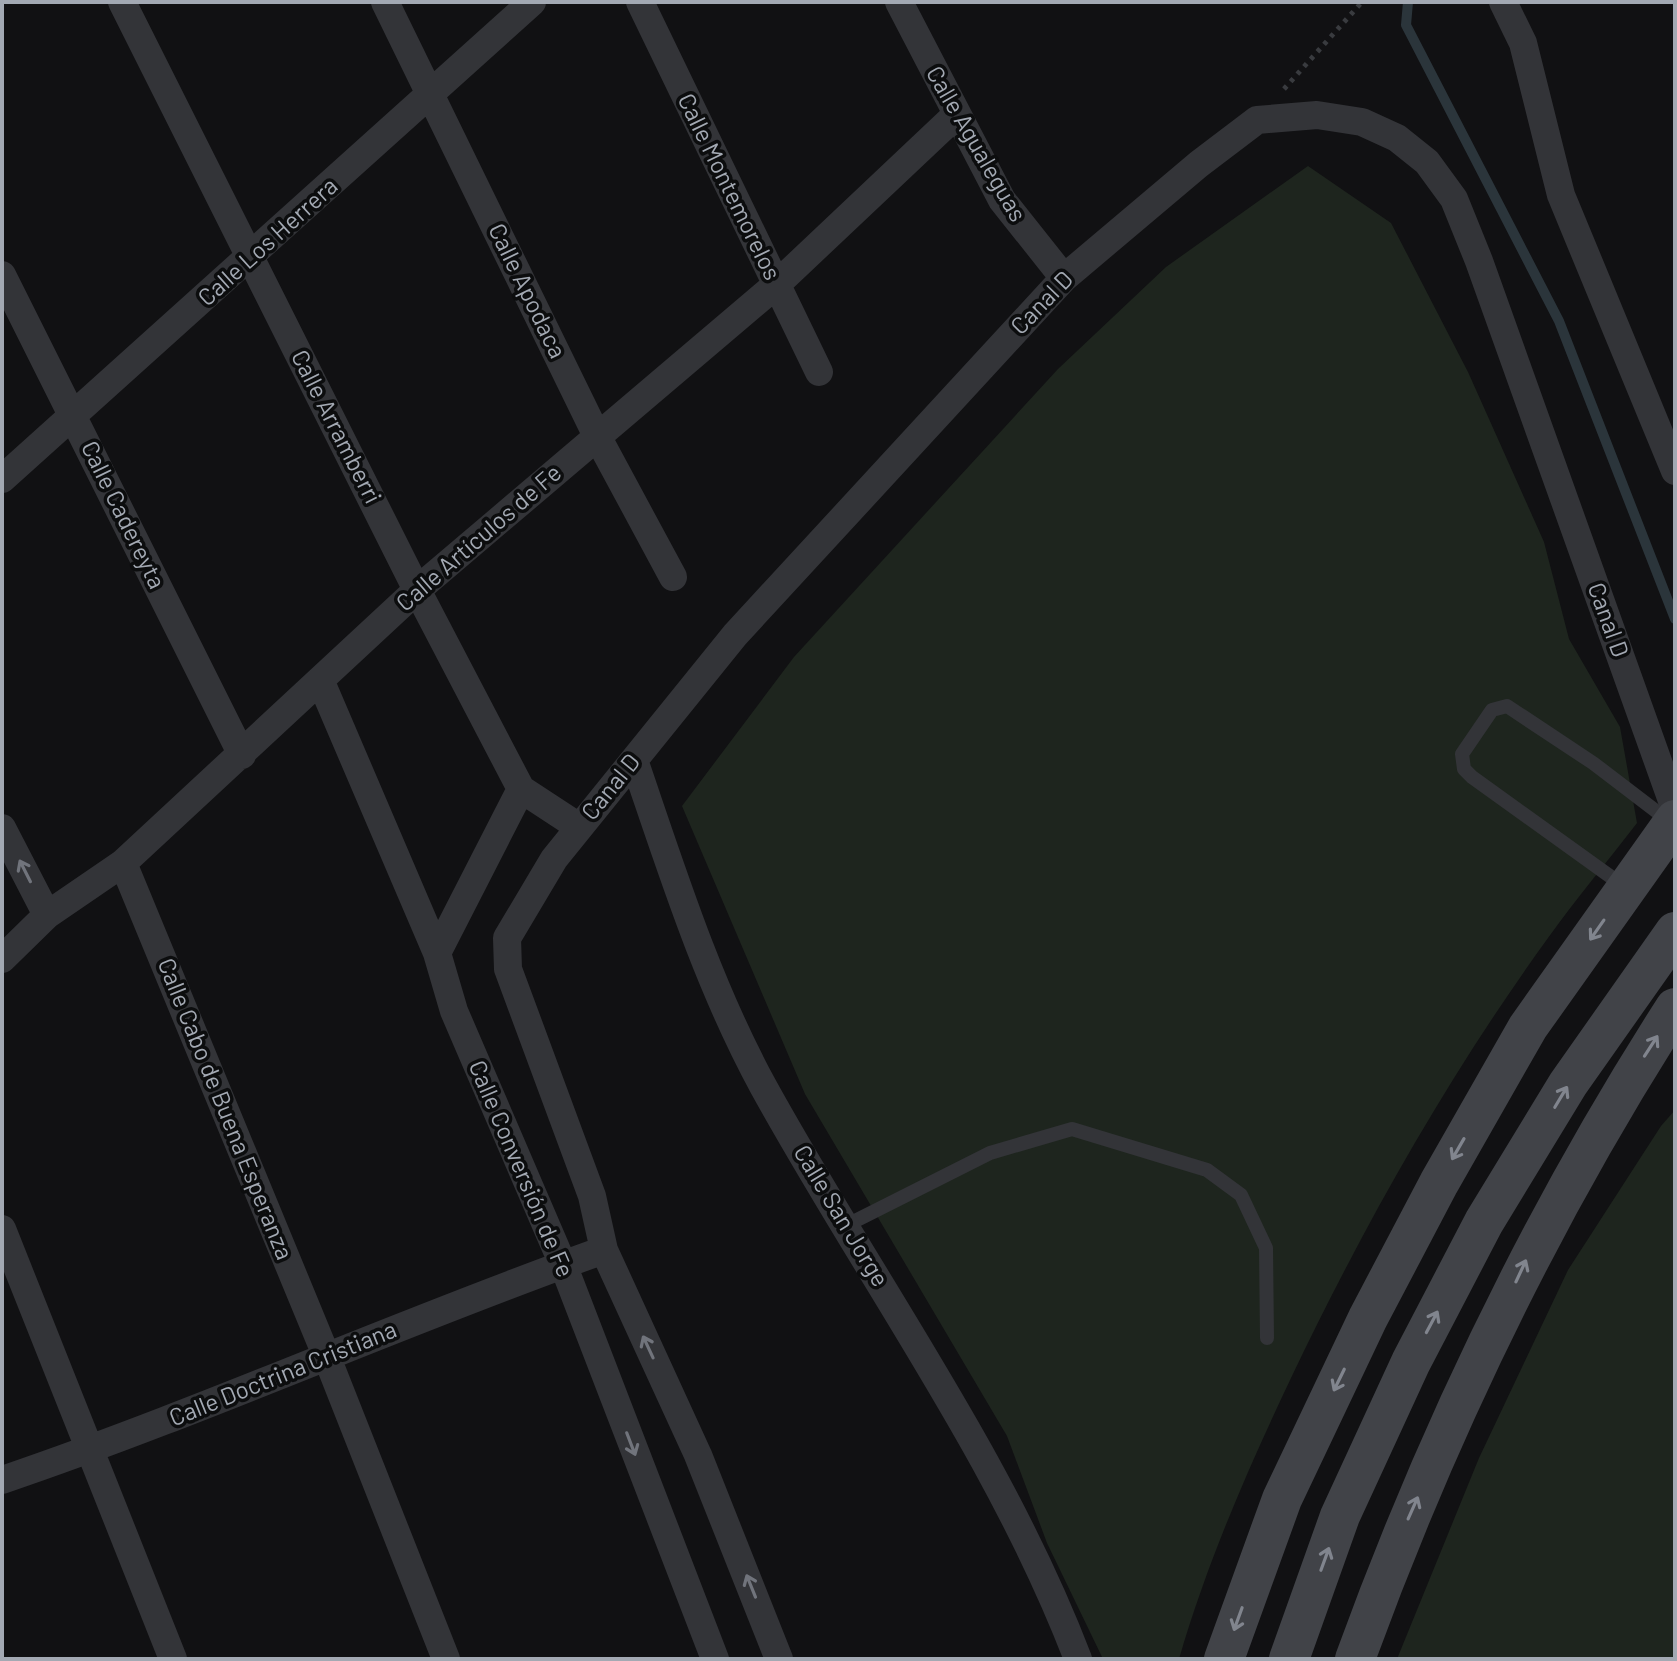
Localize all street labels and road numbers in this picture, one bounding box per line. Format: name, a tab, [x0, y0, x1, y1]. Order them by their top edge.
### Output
street label: Calle Agualeguas	[921, 60, 1034, 226]
street label: Calle Montemorelos	[673, 88, 788, 284]
street label: Calle Los Herrera	[191, 171, 343, 311]
street label: Calle Apodaca	[483, 218, 573, 362]
street label: Canal D	[1004, 264, 1078, 340]
street label: Calle Arramberri	[286, 345, 389, 508]
street label: Calle Cadereyta	[76, 436, 173, 593]
street label: Calle Artículos de Fe	[390, 457, 566, 616]
street label: Canal D	[1583, 578, 1636, 661]
street label: Canal D	[574, 747, 645, 825]
street label: Calle Cabo de Buena Esperanza	[153, 953, 300, 1263]
street label: Calle Conversión de Fe	[464, 1056, 581, 1281]
street label: Calle San Jorge	[789, 1139, 896, 1291]
street label: Calle Doctrina Cristiana	[165, 1314, 400, 1431]

